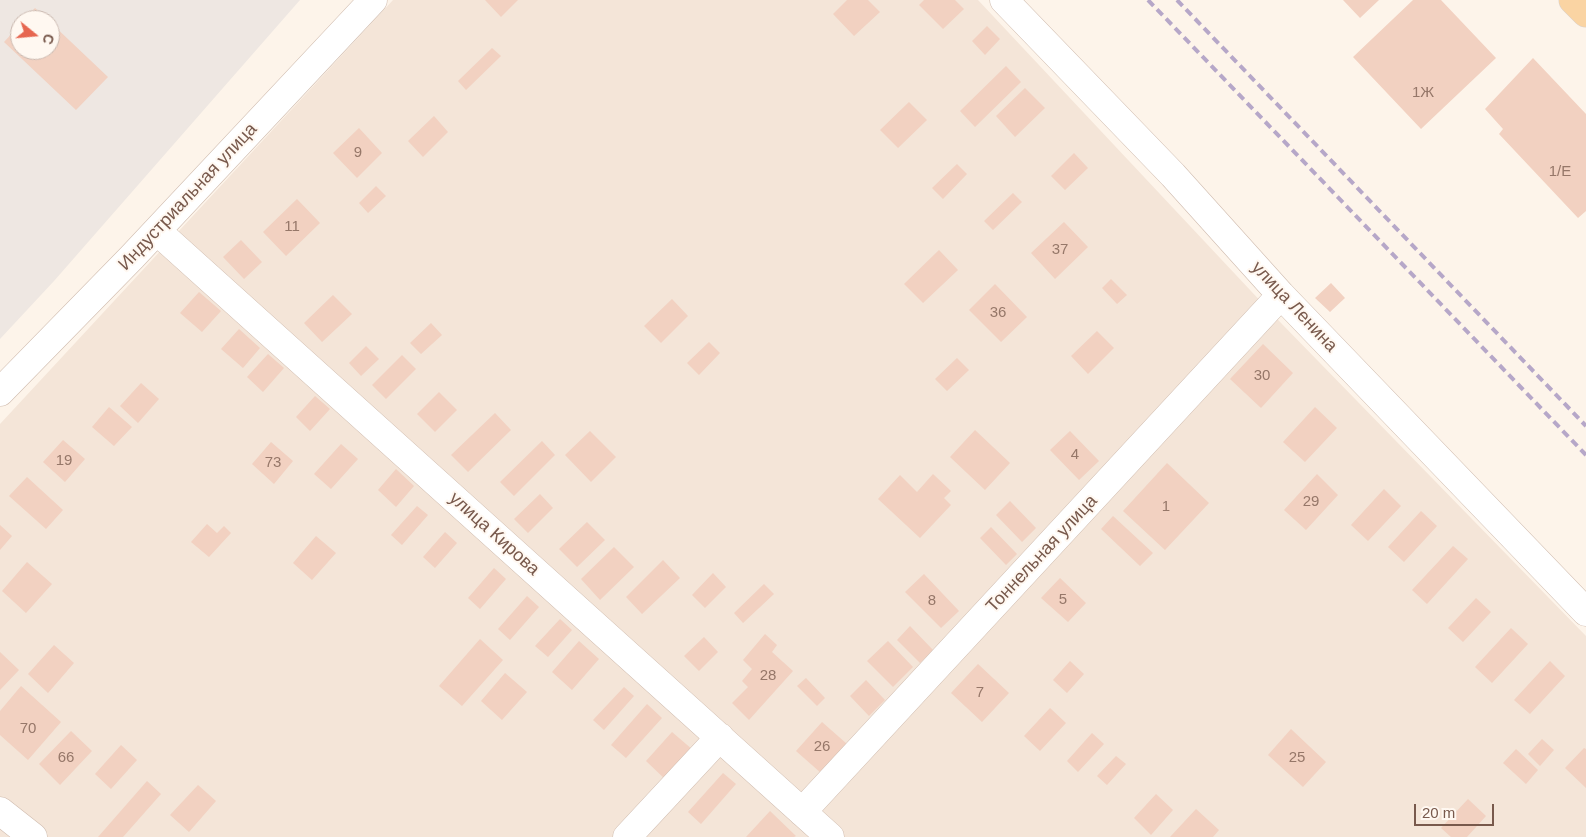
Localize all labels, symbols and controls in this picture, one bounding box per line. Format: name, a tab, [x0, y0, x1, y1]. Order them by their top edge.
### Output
north arrow	[10, 10, 60, 60]
text: С	[39, 32, 58, 46]
house number: 1Ж	[1412, 84, 1434, 102]
street label: Индустриальная улица	[114, 119, 262, 275]
house number: 9	[354, 144, 362, 162]
house number: 1/Е	[1549, 163, 1571, 181]
house number: 11	[284, 218, 300, 236]
house number: 37	[1052, 241, 1068, 259]
street label: улица Ленина	[1246, 257, 1342, 357]
house number: 36	[990, 304, 1006, 322]
house number: 30	[1254, 367, 1270, 385]
house number: 4	[1071, 446, 1079, 464]
house number: 19	[56, 452, 72, 470]
house number: 73	[265, 454, 281, 472]
street label: улица Кирова	[444, 488, 544, 580]
street label: Тоннельная улица	[982, 491, 1102, 617]
house number: 29	[1303, 493, 1319, 511]
house number: 1	[1162, 498, 1170, 516]
house number: 5	[1059, 591, 1067, 609]
house number: 8	[928, 592, 936, 610]
house number: 28	[760, 667, 776, 685]
house number: 7	[976, 684, 984, 702]
house number: 70	[20, 720, 36, 738]
house number: 26	[814, 738, 830, 756]
house number: 66	[58, 749, 74, 767]
house number: 25	[1289, 749, 1305, 767]
scale bar	[1416, 794, 1496, 826]
text: 20 m	[1422, 804, 1455, 821]

